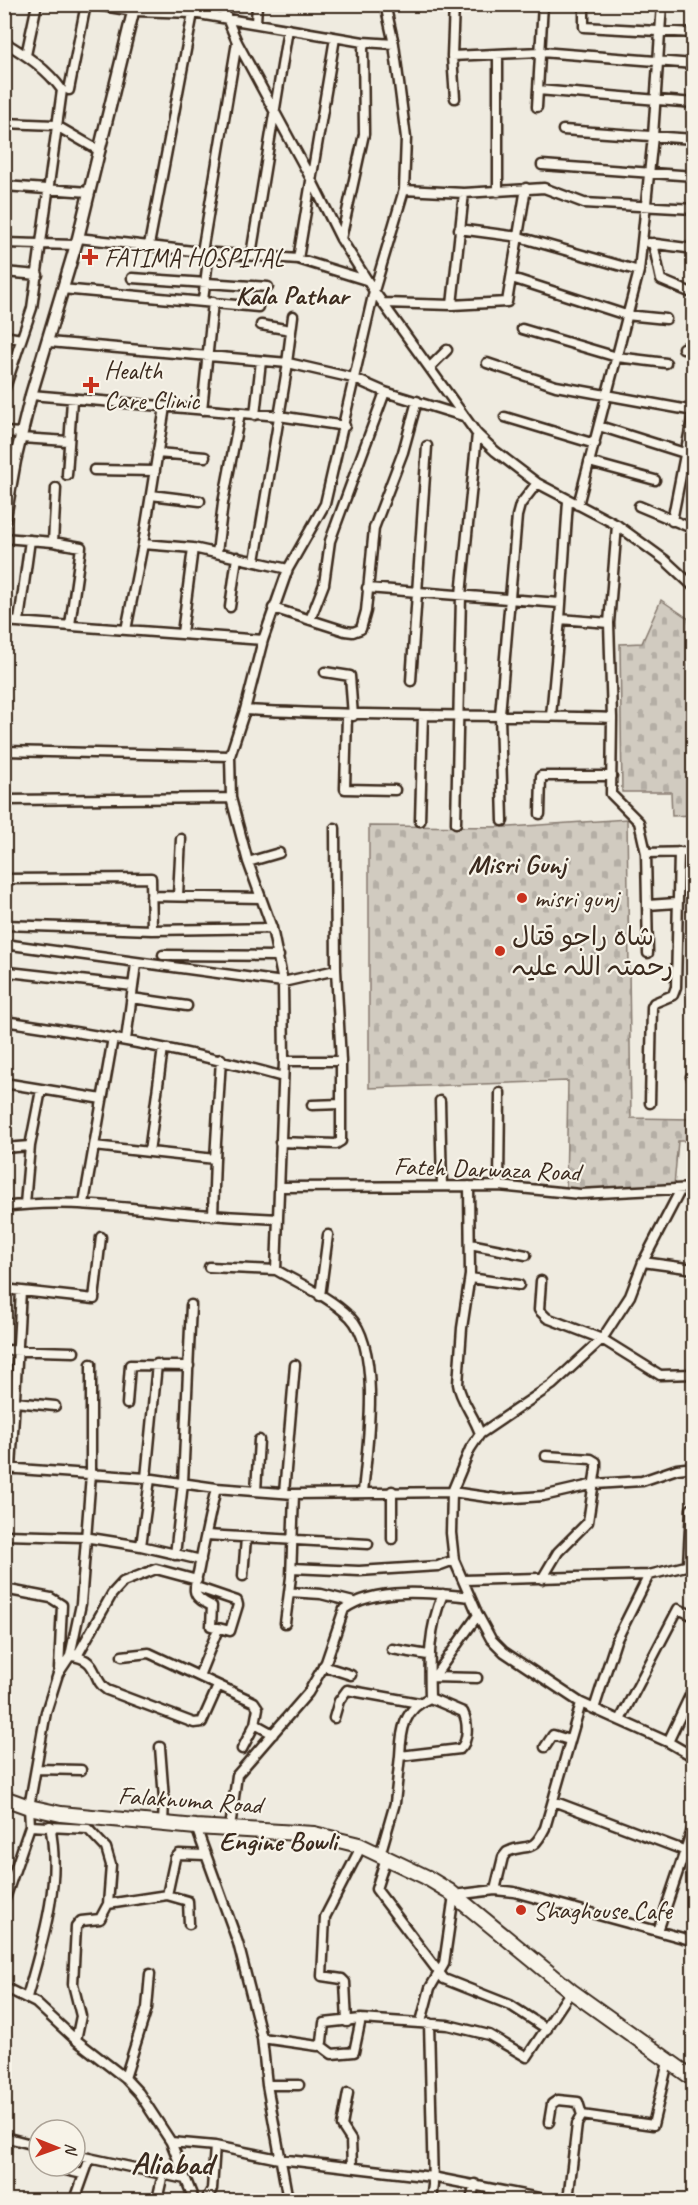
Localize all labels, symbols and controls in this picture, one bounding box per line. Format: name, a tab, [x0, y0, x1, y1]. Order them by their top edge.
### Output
place label: FATIMA HOSPITAL	[104, 241, 285, 274]
marker: FATIMA HOSPITAL	[81, 248, 99, 266]
district label: Kala Pathar	[236, 278, 352, 312]
place label: Health Care Clinic	[104, 354, 201, 417]
marker: Health Care Clinic	[82, 376, 100, 394]
district label: Misri Gunj	[468, 847, 569, 881]
place label: misri gunj	[534, 882, 621, 915]
marker: misri gunj	[515, 891, 529, 905]
place label: شاہ راجو قتال رحمتہ اللہ علیہ	[512, 920, 673, 983]
marker: شاہ راجو قتال رحمتہ اللہ علیہ	[493, 944, 507, 958]
street label: Fateh Darwaza Road	[393, 1149, 585, 1189]
street label: Falaknuma Road	[117, 1779, 267, 1822]
district label: Engine Bowli	[219, 1824, 341, 1858]
place label: Shaghouse Cafe	[533, 1894, 673, 1927]
marker: Shaghouse Cafe	[514, 1903, 528, 1917]
north arrow	[27, 2118, 87, 2178]
text: N	[61, 2143, 81, 2156]
district label: Aliabad	[131, 2143, 218, 2184]

